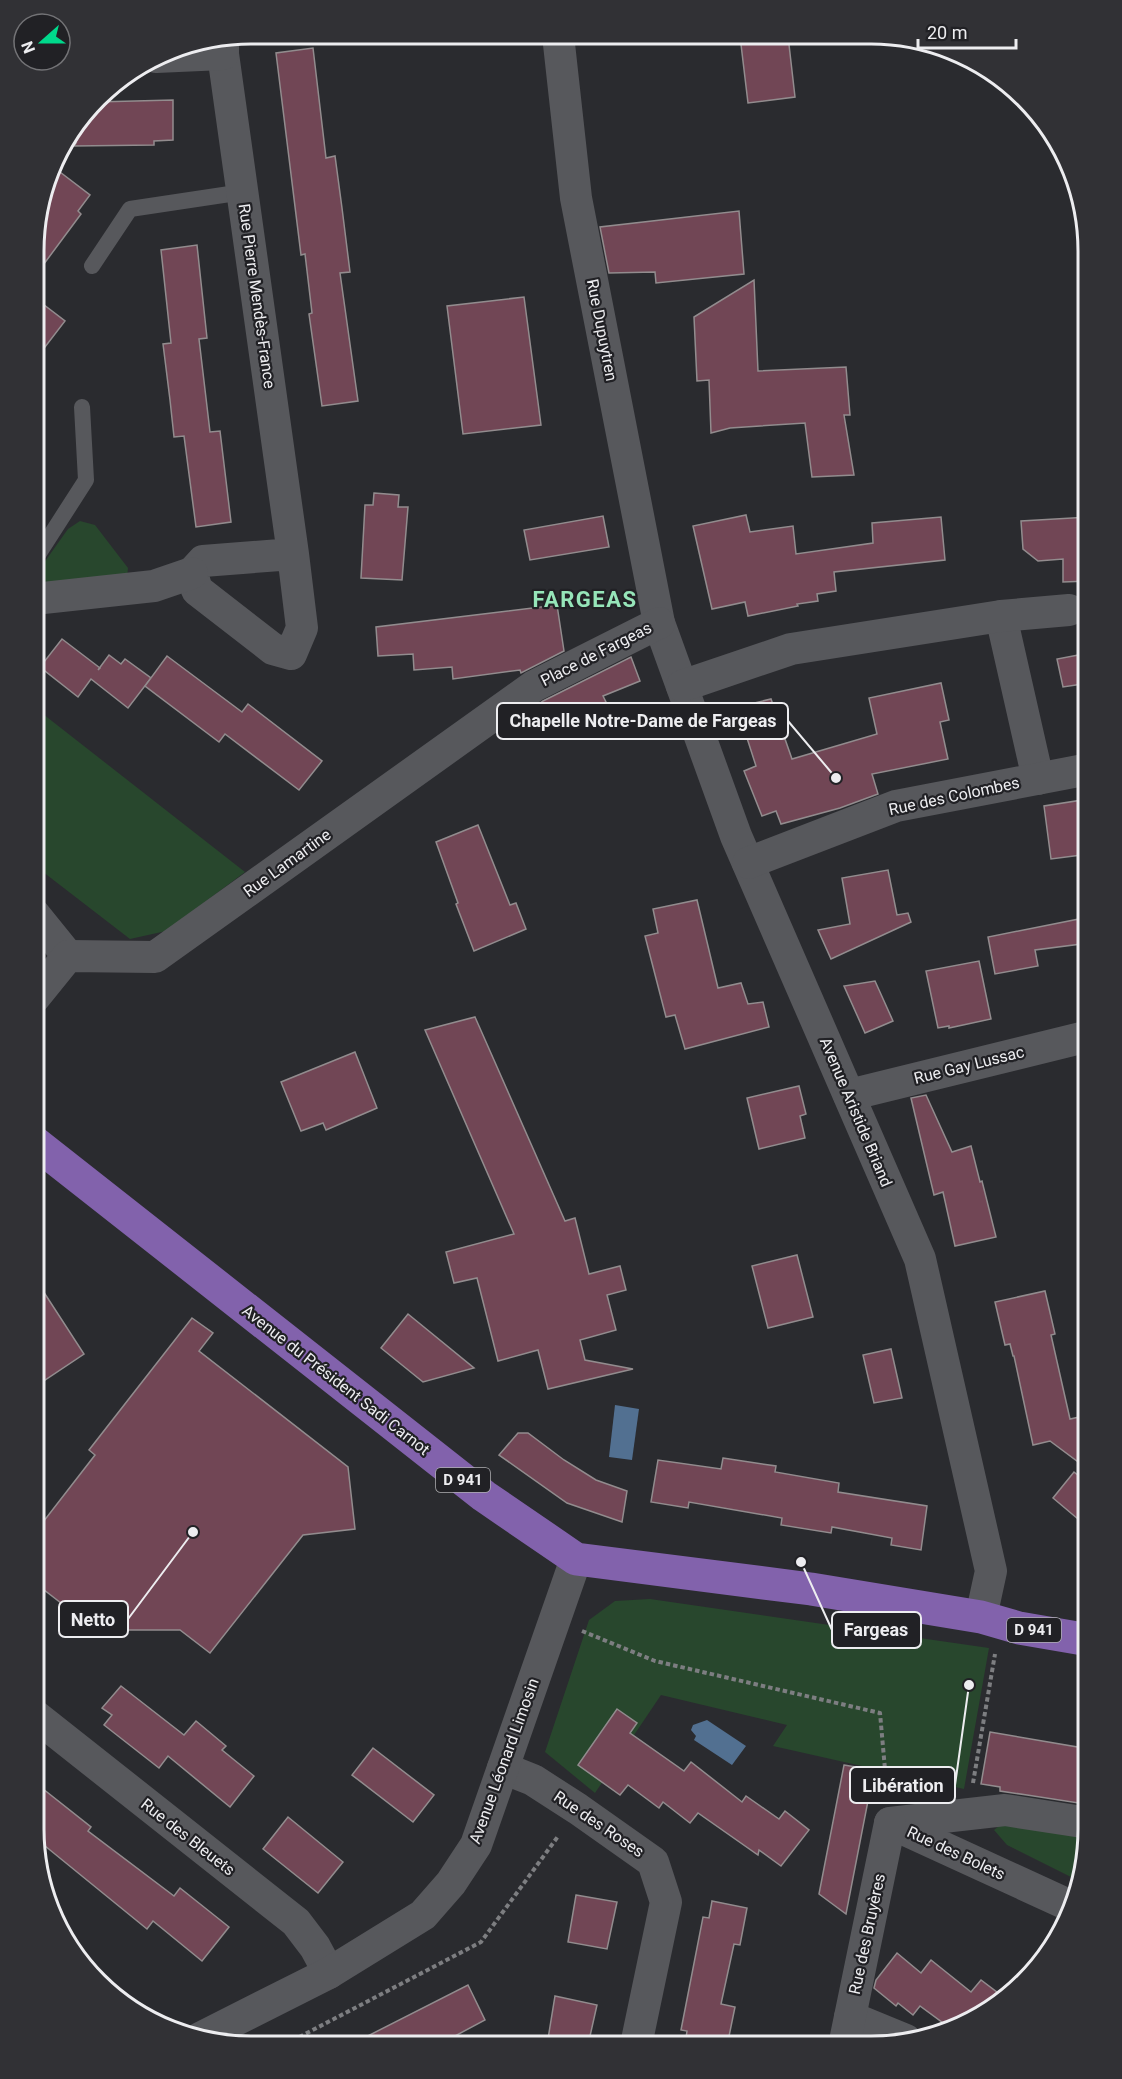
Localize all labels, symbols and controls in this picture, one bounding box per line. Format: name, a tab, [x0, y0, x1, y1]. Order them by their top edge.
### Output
north arrow	[12, 12, 72, 72]
scale bar	[918, 12, 1016, 50]
text: 20 m	[927, 22, 967, 43]
text: N	[18, 39, 39, 56]
street label: Rue Pierre Mendès-France	[235, 202, 279, 390]
street label: Rue Dupuytren	[583, 277, 621, 383]
district label: FARGEAS	[532, 587, 638, 612]
street label: Place de Fargeas	[537, 618, 655, 690]
callout: Chapelle Notre-Dame de Fargeas	[497, 703, 788, 739]
text: Chapelle Notre-Dame de Fargeas	[509, 710, 777, 731]
street label: Rue des Colombes	[887, 773, 1021, 819]
street label: Rue Lamartine	[240, 825, 334, 901]
street label: Avenue Aristide Briand	[816, 1034, 896, 1190]
street label: Rue Gay Lussac	[912, 1042, 1026, 1088]
street label: Avenue du Président Sadi Carnot	[239, 1301, 433, 1459]
road number: D 941	[436, 1468, 490, 1492]
callout: Netto	[59, 1601, 128, 1637]
text: Netto	[71, 1609, 115, 1630]
callout: Fargeas	[832, 1612, 921, 1648]
road number: D 941	[1007, 1618, 1061, 1642]
text: Fargeas	[844, 1619, 908, 1640]
street label: Avenue Léonard Limosin	[465, 1676, 543, 1846]
callout: Libération	[850, 1767, 955, 1803]
text: Libération	[862, 1775, 944, 1796]
street label: Rue des Roses	[550, 1787, 648, 1861]
street label: Rue des Bleuets	[137, 1794, 239, 1880]
street label: Rue des Bolets	[904, 1822, 1008, 1884]
street label: Rue des Bruyères	[845, 1872, 889, 1996]

